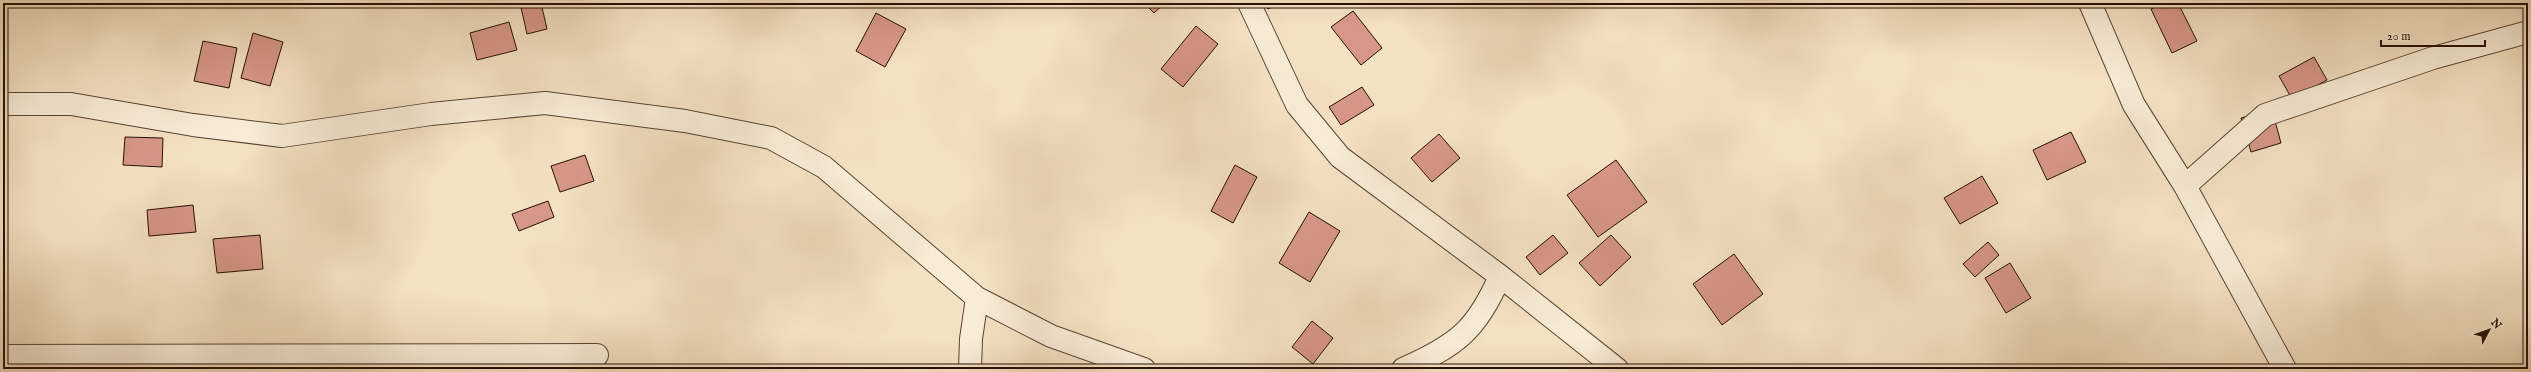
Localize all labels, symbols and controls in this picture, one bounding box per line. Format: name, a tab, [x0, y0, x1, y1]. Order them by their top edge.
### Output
scale bar	[2381, 22, 2485, 48]
text: 20 m	[2387, 29, 2410, 44]
north arrow	[2469, 310, 2509, 350]
text: N	[2487, 315, 2505, 333]

